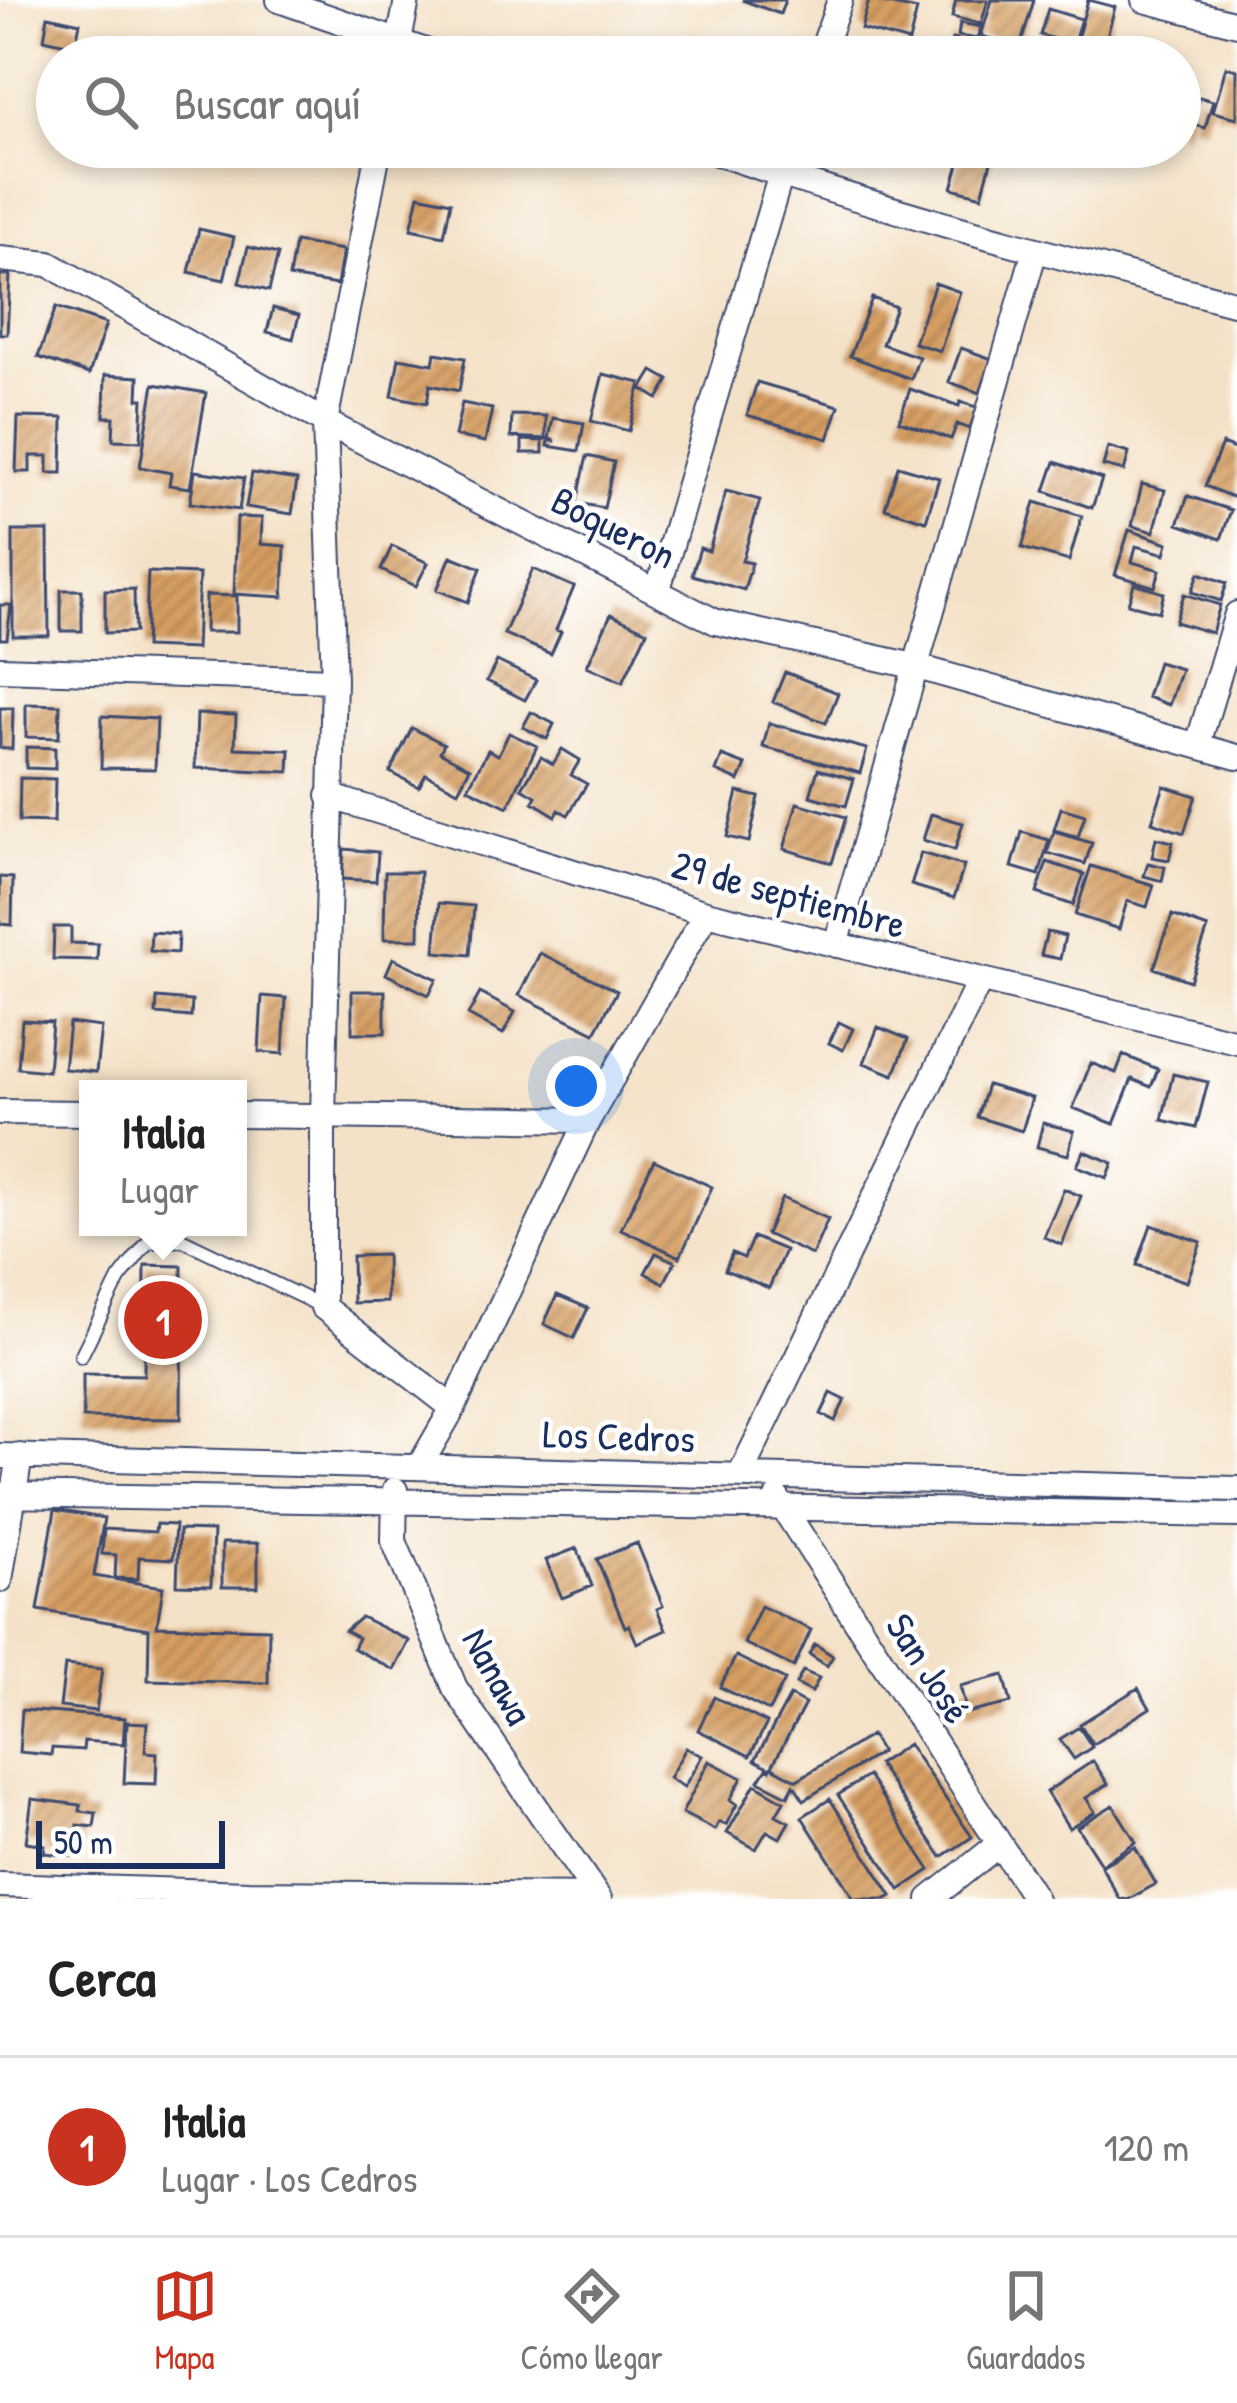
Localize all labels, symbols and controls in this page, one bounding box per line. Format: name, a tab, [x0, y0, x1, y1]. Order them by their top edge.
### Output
search box	[36, 36, 1201, 168]
icon: search	[78, 69, 144, 135]
text: Buscar aquí	[174, 72, 361, 133]
street label: Boqueron	[543, 473, 686, 580]
street label: 29 de septiembre	[667, 837, 912, 950]
your location	[546, 1056, 606, 1116]
popup	[79, 1080, 247, 1236]
text: Italia	[121, 1101, 205, 1162]
text: Lugar	[121, 1162, 199, 1215]
pin: 1	[124, 1275, 202, 1365]
street label: Los Cedros	[542, 1406, 696, 1465]
street label: San José	[874, 1603, 984, 1733]
street label: Nanawa	[450, 1618, 546, 1733]
scale bar	[36, 1815, 225, 1868]
text: 50 m	[54, 1820, 113, 1864]
text: Cerca	[48, 1943, 156, 2012]
text: Italia	[162, 2090, 245, 2151]
text: 1	[80, 2120, 94, 2173]
text: 120 m	[1104, 2120, 1189, 2173]
text: Lugar · Los Cedros	[162, 2151, 418, 2204]
tab: Mapa	[152, 2263, 218, 2379]
tab: Cómo llegar	[521, 2263, 663, 2379]
tab: Guardados	[966, 2263, 1085, 2379]

